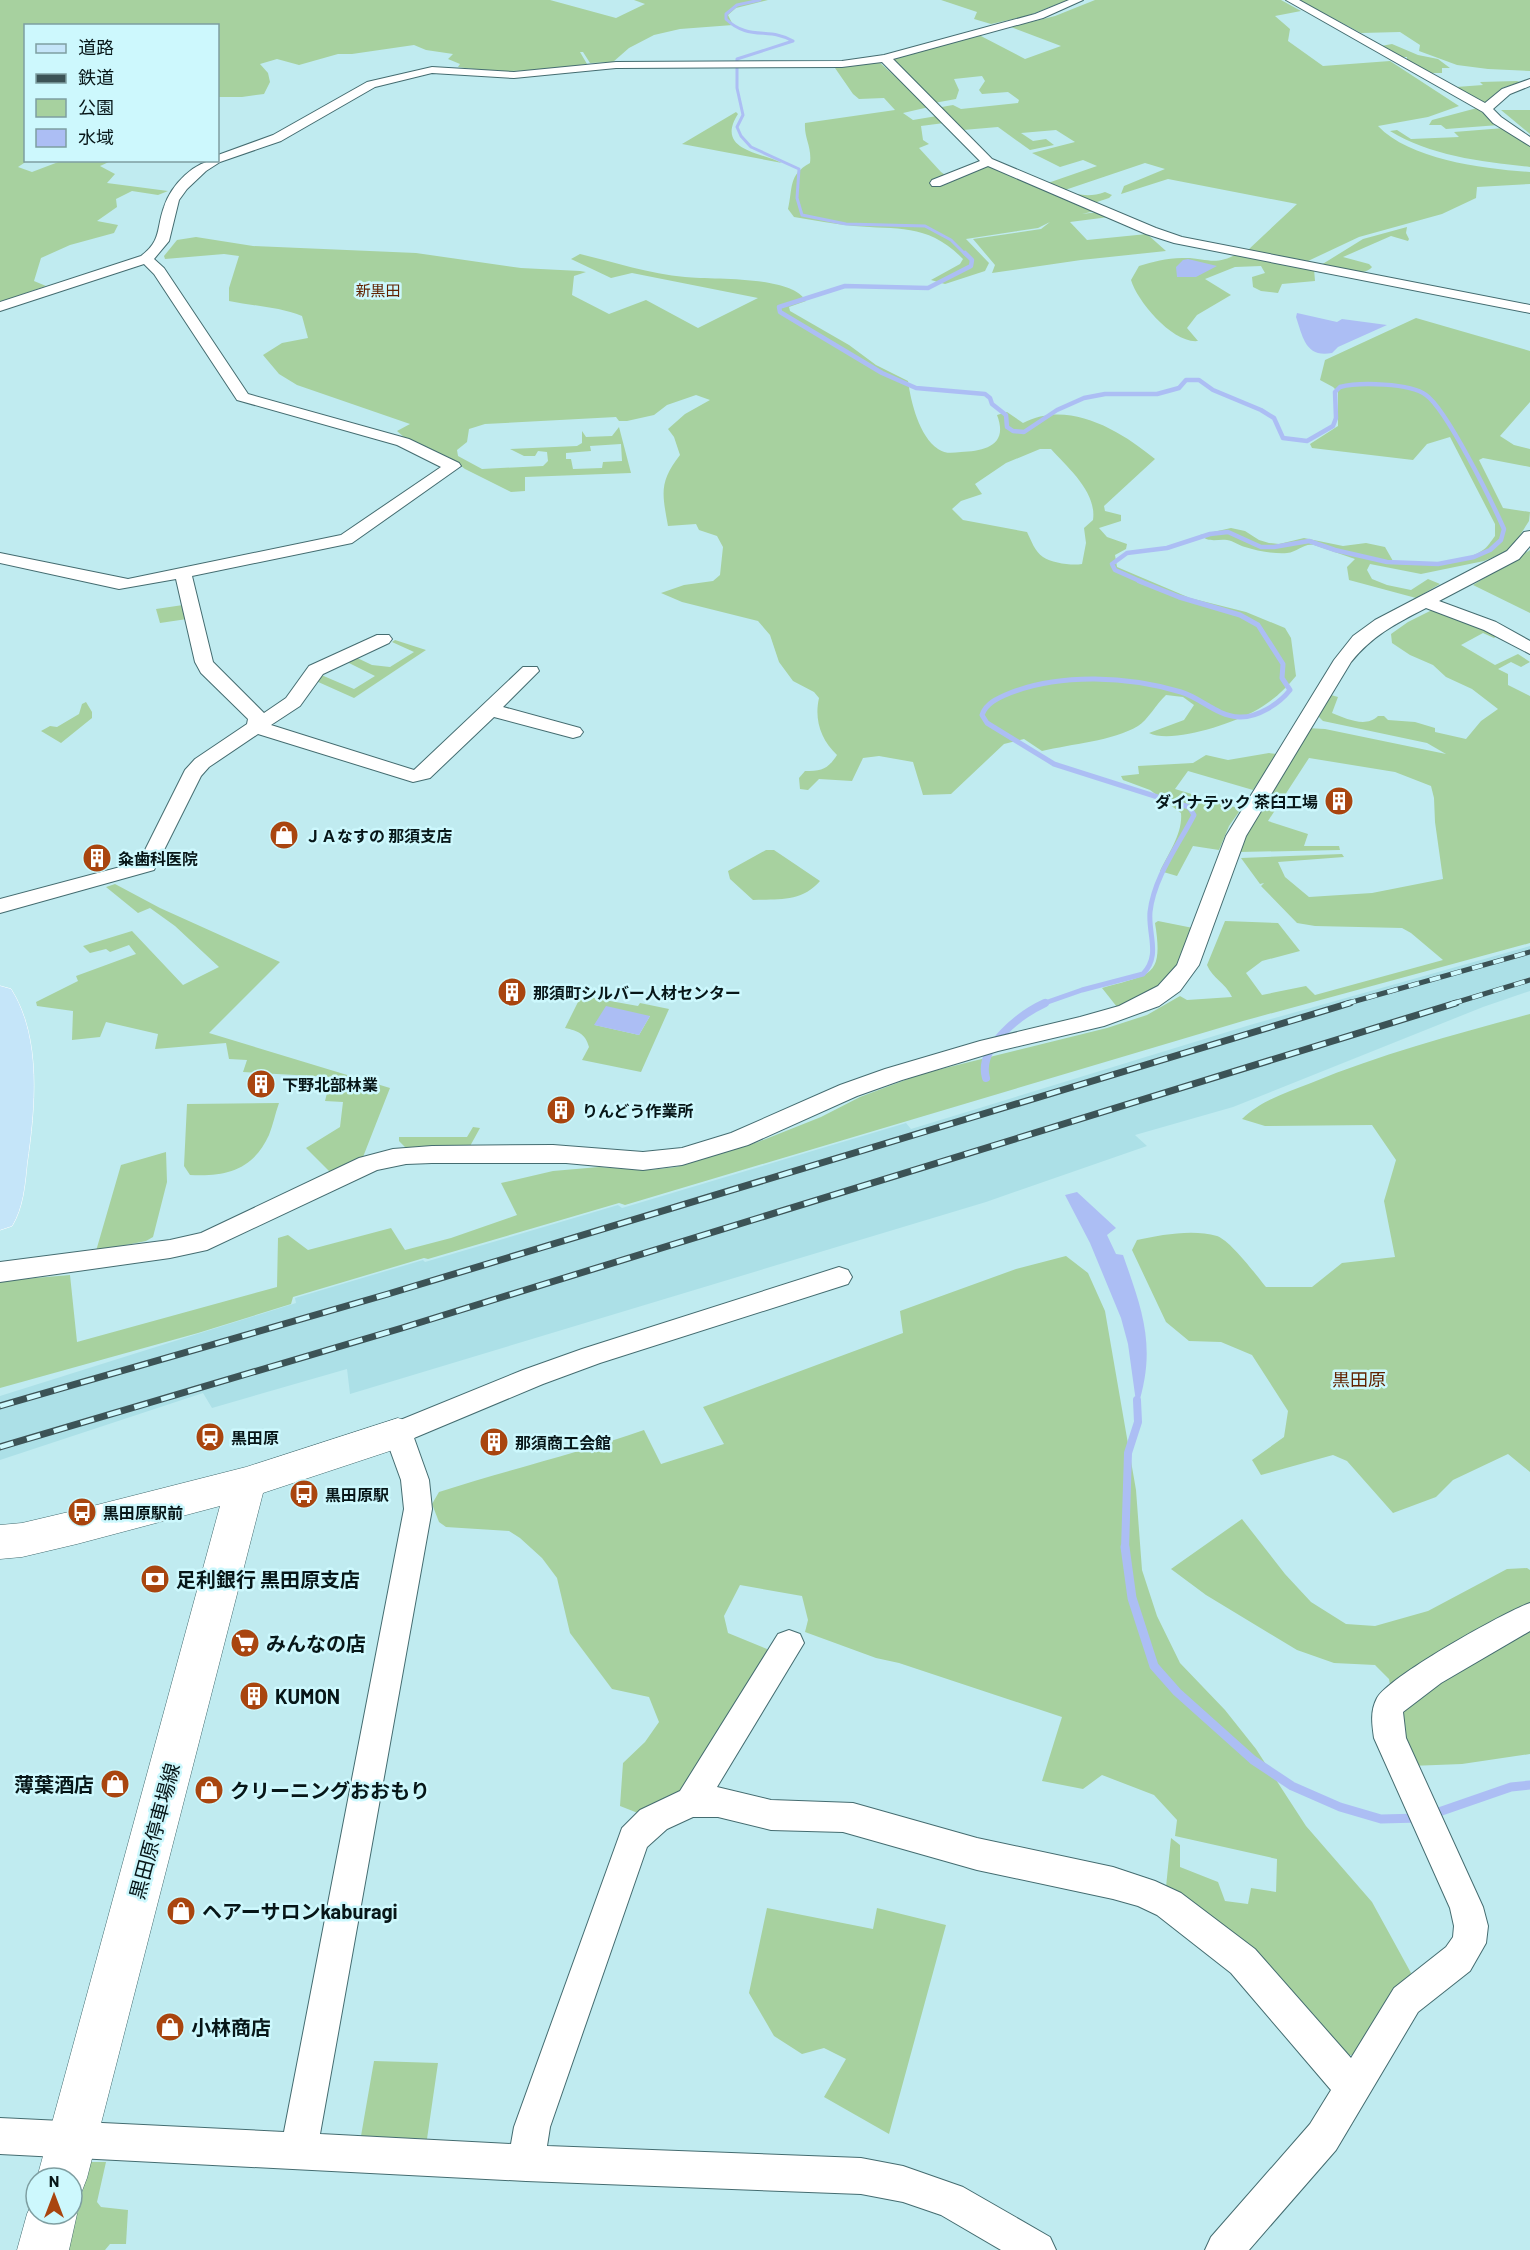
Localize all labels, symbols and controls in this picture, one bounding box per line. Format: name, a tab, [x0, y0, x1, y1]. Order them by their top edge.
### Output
legend	[24, 24, 219, 162]
text: 道路	[78, 36, 114, 58]
text: 鉄道	[78, 66, 114, 88]
text: 公園	[78, 96, 114, 118]
text: 水域	[78, 126, 114, 148]
district label: 新黒田	[355, 281, 401, 299]
building icon: ダイナテック 茶臼工場	[1323, 785, 1355, 817]
place label: ダイナテック 茶臼工場	[1155, 792, 1318, 811]
shop icon: ＪＡなすの 那須支店	[268, 819, 300, 851]
place label: ＪＡなすの 那須支店	[305, 826, 452, 845]
building icon: 粂歯科医院	[81, 842, 113, 874]
place label: 粂歯科医院	[118, 849, 198, 868]
building icon: 那須町シルバー人材センター	[496, 976, 528, 1008]
place label: 那須町シルバー人材センター	[533, 983, 741, 1002]
building icon: 下野北部林業	[245, 1068, 277, 1100]
place label: 下野北部林業	[282, 1075, 378, 1094]
building icon: りんどう作業所	[545, 1094, 577, 1126]
place label: りんどう作業所	[582, 1101, 694, 1120]
district label: 黒田原	[1332, 1368, 1386, 1390]
station icon: 黒田原	[194, 1421, 226, 1453]
building icon: 那須商工会館	[478, 1426, 510, 1458]
place label: 黒田原	[231, 1428, 279, 1447]
place label: 那須商工会館	[515, 1433, 611, 1452]
bus stop icon: 黒田原駅	[288, 1478, 320, 1510]
place label: 黒田原駅	[325, 1485, 389, 1504]
bus stop icon: 黒田原駅前	[66, 1496, 98, 1528]
place label: 黒田原駅前	[103, 1503, 183, 1522]
bank icon: 足利銀行 黒田原支店	[139, 1563, 171, 1595]
place label: 足利銀行 黒田原支店	[176, 1567, 360, 1591]
supermarket icon: みんなの店	[229, 1627, 261, 1659]
place label: みんなの店	[266, 1631, 366, 1655]
building icon: KUMON	[238, 1680, 270, 1712]
place label: KUMON	[275, 1684, 340, 1708]
street label: 黒田原停車場線	[124, 1760, 184, 1902]
shop icon: 薄葉酒店	[99, 1768, 131, 1800]
place label: 薄葉酒店	[14, 1772, 94, 1796]
shop icon: クリーニングおおもり	[193, 1774, 225, 1806]
place label: クリーニングおおもり	[230, 1778, 430, 1802]
shop icon: ヘアーサロンkaburagi	[165, 1895, 197, 1927]
place label: ヘアーサロンkaburagi	[202, 1899, 398, 1923]
shop icon: 小林商店	[154, 2011, 186, 2043]
place label: 小林商店	[191, 2015, 271, 2039]
north arrow	[24, 2166, 84, 2226]
text: N	[49, 2171, 59, 2190]

